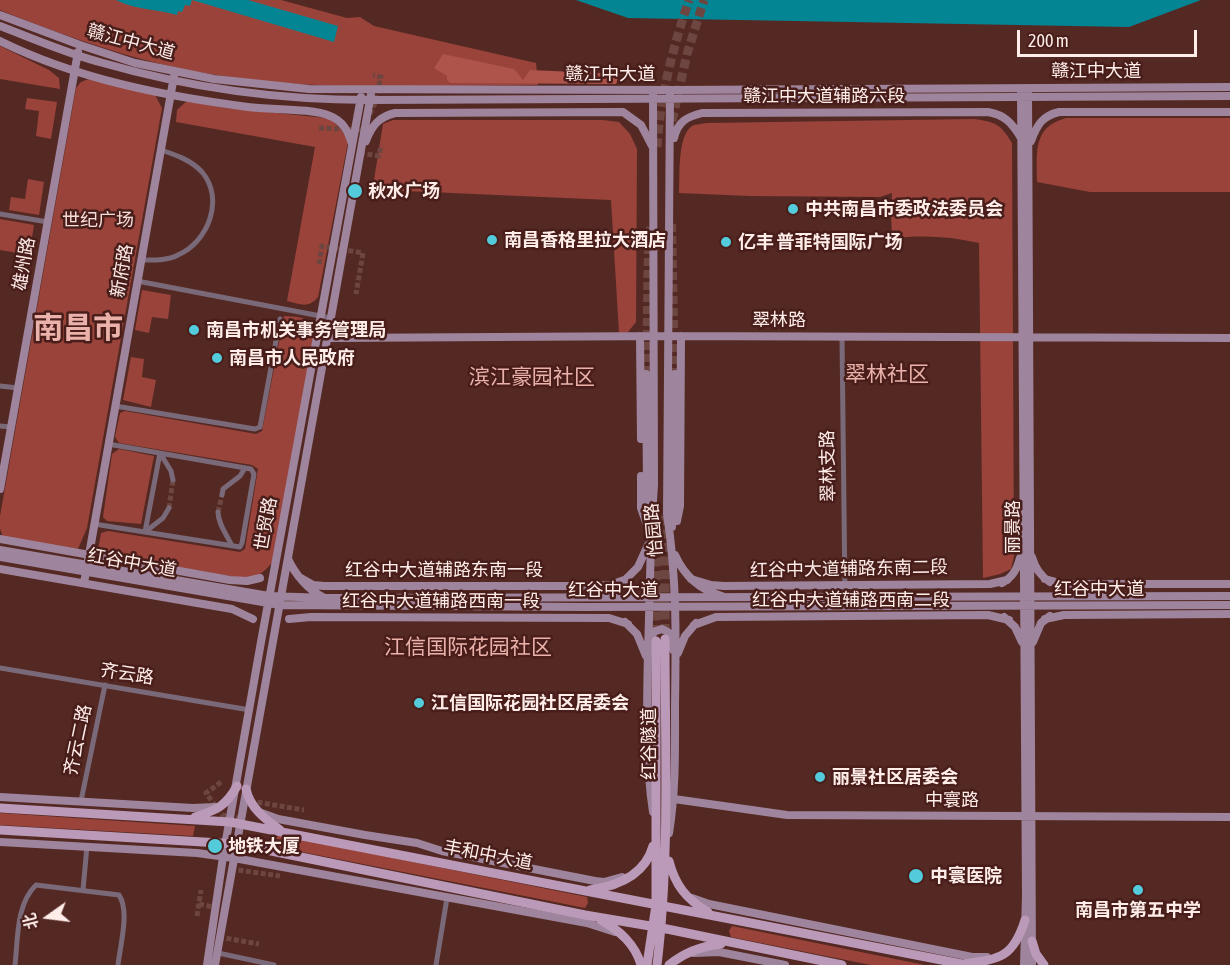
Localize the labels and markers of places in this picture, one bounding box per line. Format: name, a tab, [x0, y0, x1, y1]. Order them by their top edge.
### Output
place label: 秋水广场	[368, 180, 440, 202]
marker: 秋水广场	[346, 182, 364, 200]
place label: 中共南昌市委政法委员会	[805, 198, 1003, 220]
marker: 中共南昌市委政法委员会	[786, 202, 800, 216]
place label: 南昌香格里拉大酒店	[504, 229, 666, 251]
place label: 亿丰 普菲特国际广场	[738, 231, 902, 253]
marker: 南昌香格里拉大酒店	[485, 233, 499, 247]
marker: 亿丰 普菲特国际广场	[719, 235, 733, 249]
place label: 南昌市机关事务管理局	[206, 319, 386, 341]
marker: 南昌市机关事务管理局	[187, 323, 201, 337]
place label: 南昌市人民政府	[229, 347, 355, 369]
marker: 南昌市人民政府	[210, 351, 224, 365]
place label: 江信国际花园社区居委会	[431, 692, 629, 714]
marker: 江信国际花园社区居委会	[412, 696, 426, 710]
place label: 丽景社区居委会	[832, 766, 958, 788]
marker: 丽景社区居委会	[813, 770, 827, 784]
place label: 地铁大厦	[228, 835, 300, 857]
marker: 地铁大厦	[206, 837, 224, 855]
place label: 中寰医院	[930, 865, 1002, 887]
marker: 中寰医院	[907, 867, 925, 885]
marker: 南昌市第五中学	[1131, 883, 1145, 897]
place label: 南昌市第五中学	[1075, 899, 1201, 921]

